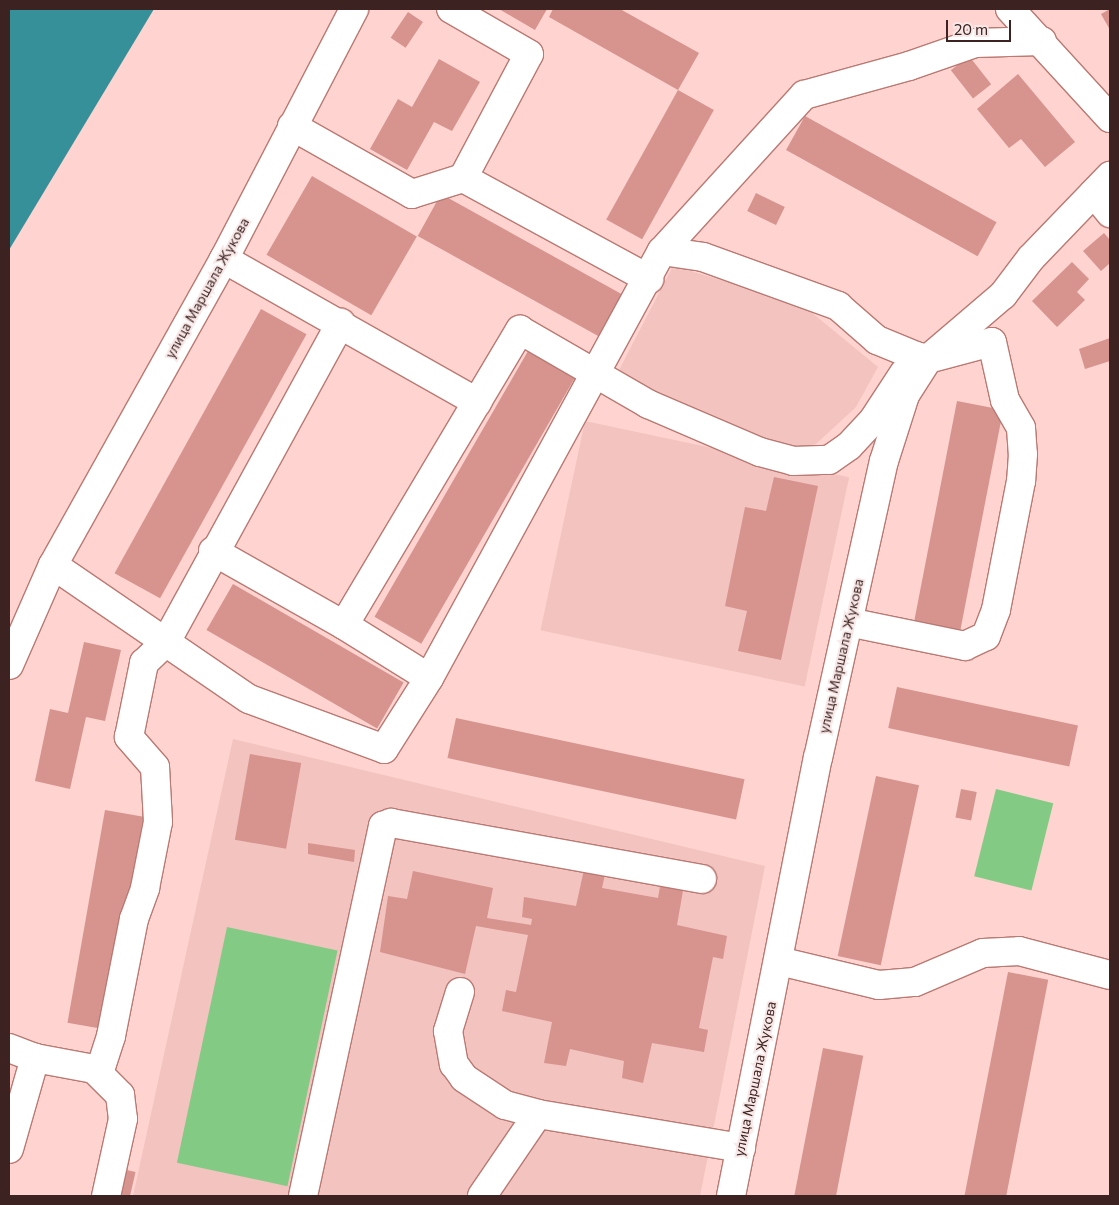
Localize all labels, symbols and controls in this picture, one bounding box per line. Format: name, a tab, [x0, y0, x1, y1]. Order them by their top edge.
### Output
scale bar	[949, 10, 1014, 42]
text: 20 m	[954, 20, 988, 38]
street label: улица Маршала Жукова	[161, 215, 253, 361]
street label: улица Маршала Жукова	[815, 577, 867, 735]
street label: улица Маршала Жукова	[730, 1000, 780, 1158]

